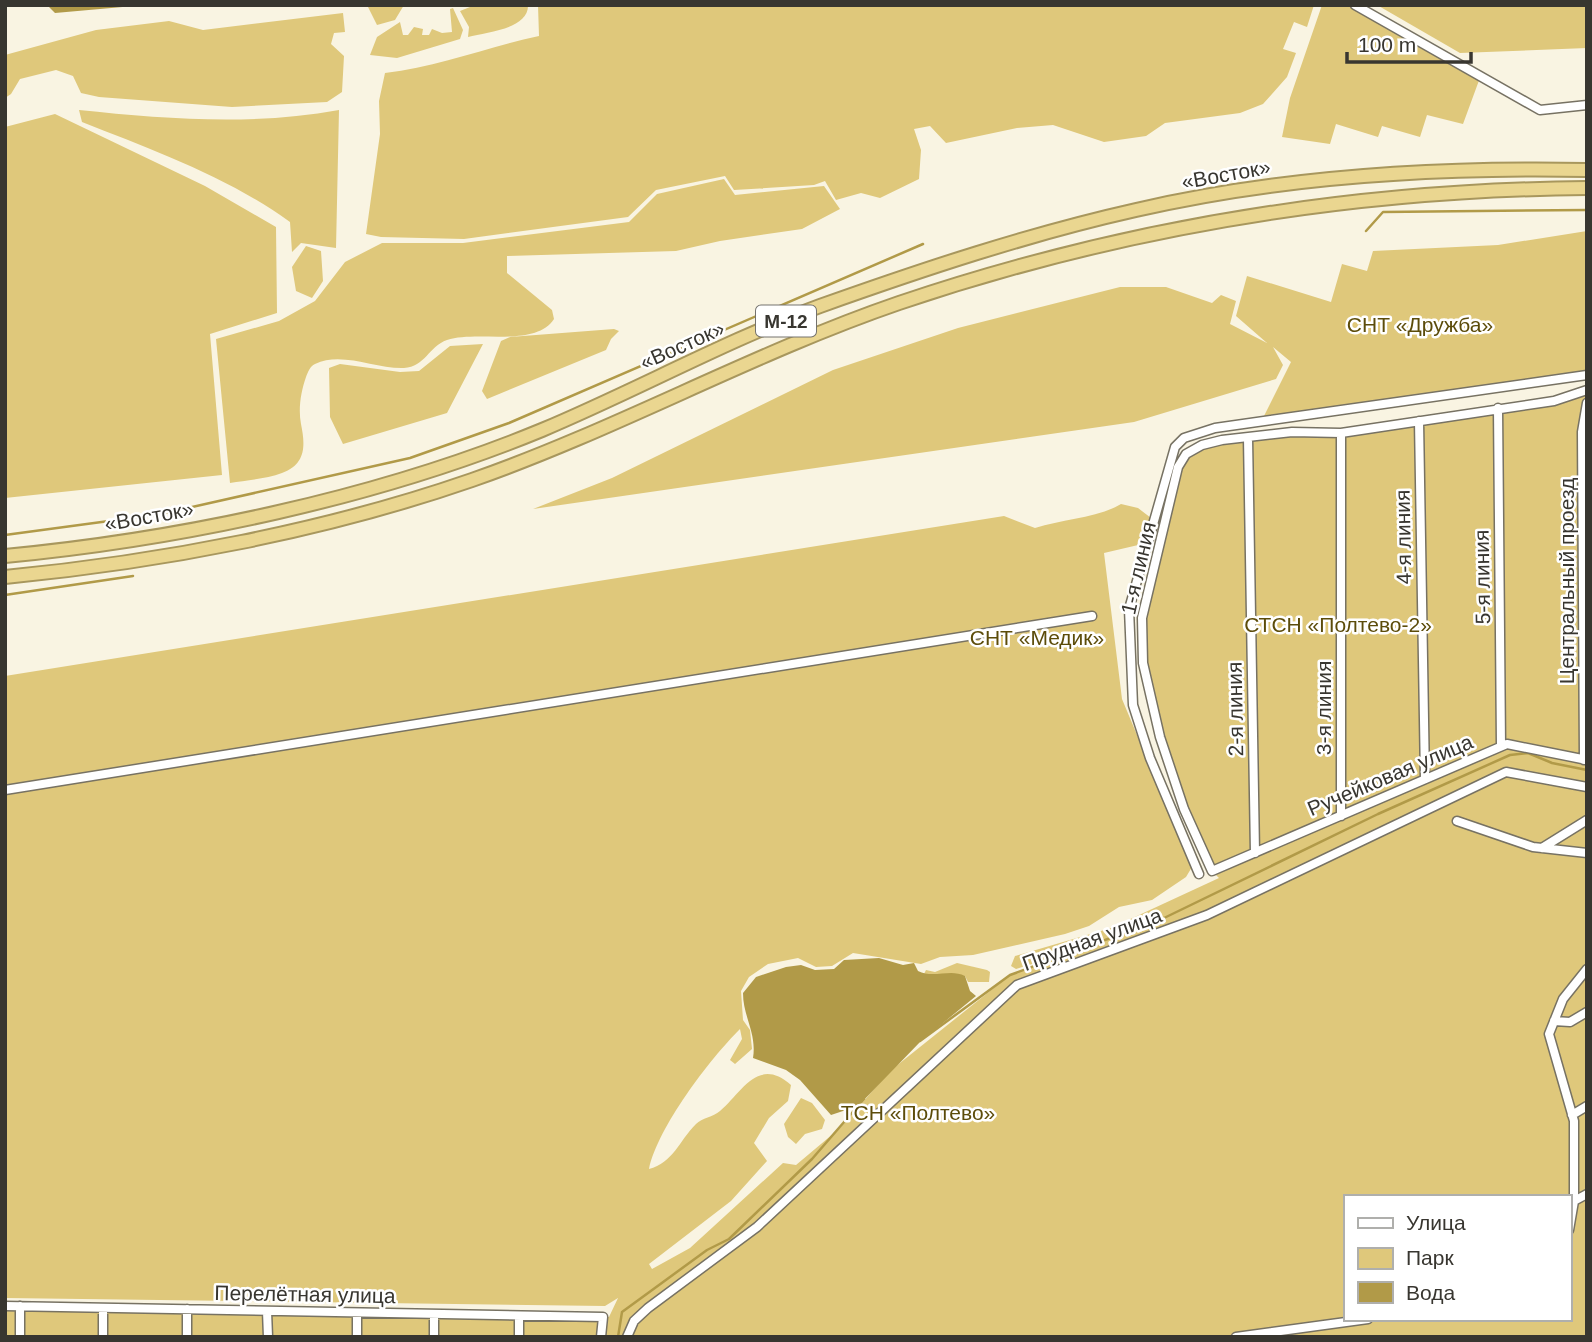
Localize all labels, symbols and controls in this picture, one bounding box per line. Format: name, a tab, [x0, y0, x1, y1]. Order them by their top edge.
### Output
scale bar	[1347, 21, 1471, 65]
text: 100 m	[1358, 33, 1416, 56]
street label: «Восток»	[1180, 155, 1272, 193]
road number: М-12	[756, 306, 816, 336]
park label: СНТ «Дружба»	[1347, 313, 1493, 336]
street label: «Восток»	[636, 316, 728, 374]
street label: Центральный проезд	[1555, 478, 1578, 684]
street label: 4-я линия	[1391, 490, 1415, 584]
street label: «Восток»	[103, 497, 195, 535]
street label: 1-я линия	[1116, 519, 1160, 617]
street label: 5-я линия	[1470, 530, 1494, 624]
park label: СТСН «Полтево-2»	[1244, 613, 1432, 636]
park label: СНТ «Медик»	[970, 626, 1104, 649]
street label: 3-я линия	[1312, 661, 1335, 755]
street label: 2-я линия	[1223, 662, 1247, 756]
street label: Ручейковая улица	[1304, 730, 1476, 820]
street label: Прудная улица	[1019, 903, 1165, 975]
park label: ТСН «Полтево»	[841, 1101, 995, 1124]
legend	[1344, 1195, 1571, 1321]
text: Улица	[1406, 1211, 1466, 1234]
text: Парк	[1406, 1246, 1454, 1269]
street label: Перелётная улица	[214, 1281, 396, 1307]
text: Вода	[1406, 1281, 1455, 1304]

